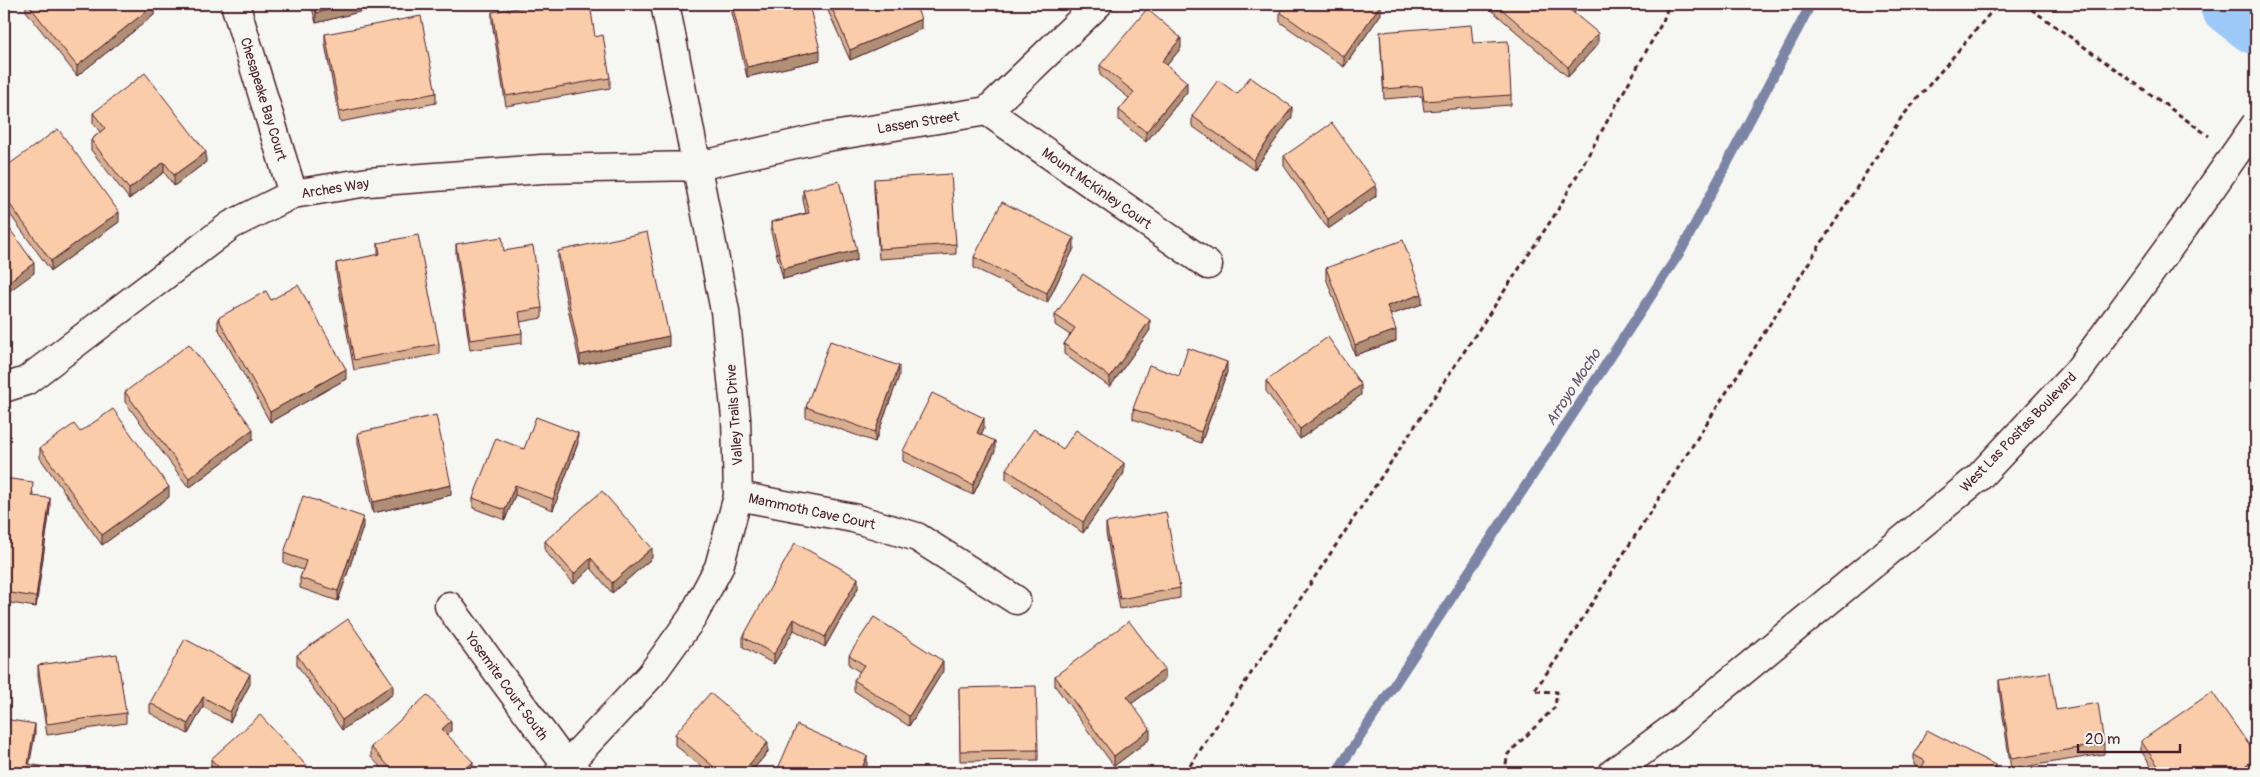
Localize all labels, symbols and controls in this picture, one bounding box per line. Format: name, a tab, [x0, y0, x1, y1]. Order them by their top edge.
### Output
street label: Chesapeake Bay Court	[237, 35, 290, 163]
street label: Lassen Street	[876, 108, 960, 137]
street label: Mount McKinley Court	[1039, 144, 1155, 233]
street label: Arches Way	[300, 175, 370, 202]
water label: Arroyo Mocho	[1542, 345, 1606, 429]
street label: Valley Trails Drive	[722, 364, 747, 466]
street label: West Las Positas Boulevard	[1957, 369, 2080, 496]
street label: Mammoth Cave Court	[747, 490, 877, 533]
street label: Yosemite Court South	[461, 628, 552, 744]
scale bar	[2078, 722, 2180, 754]
text: 20 m	[2085, 730, 2120, 749]

